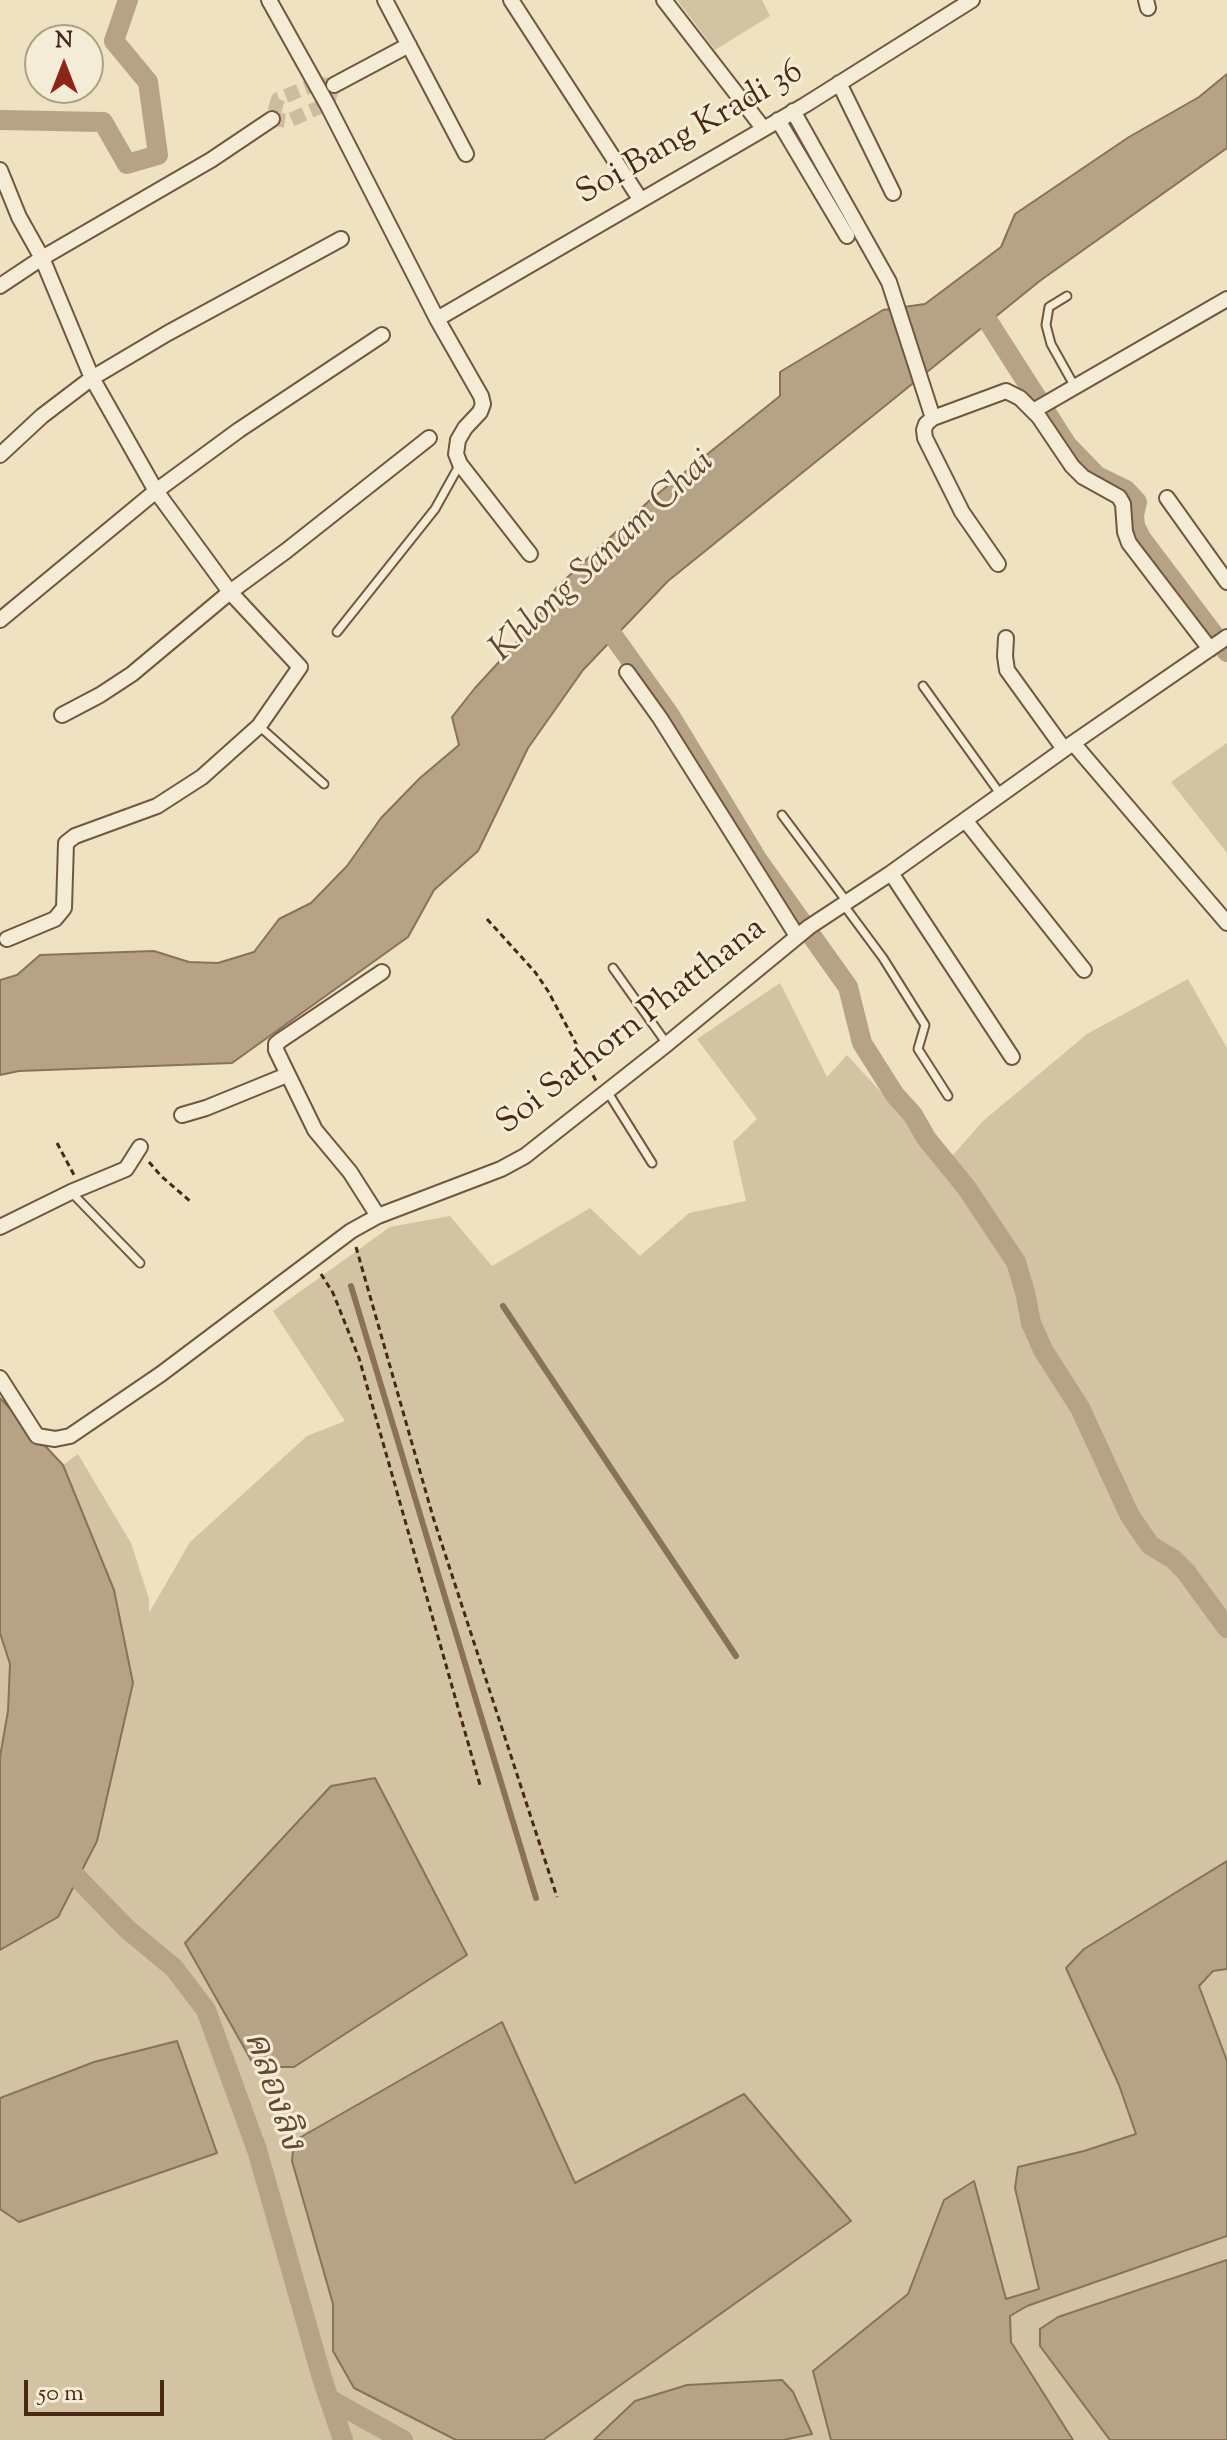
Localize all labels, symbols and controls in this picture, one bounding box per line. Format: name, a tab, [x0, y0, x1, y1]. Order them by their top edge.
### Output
north arrow	[24, 24, 104, 104]
text: N	[55, 26, 73, 58]
street label: Soi Bang Kradi 36	[570, 54, 812, 216]
water label: Khlong Sanam Chai	[483, 443, 725, 673]
street label: Soi Sathorn Phatthana	[490, 910, 776, 1146]
water label: คลองลิง	[231, 2027, 311, 2157]
scale bar	[28, 2364, 168, 2414]
text: 50 m	[38, 2377, 84, 2411]

